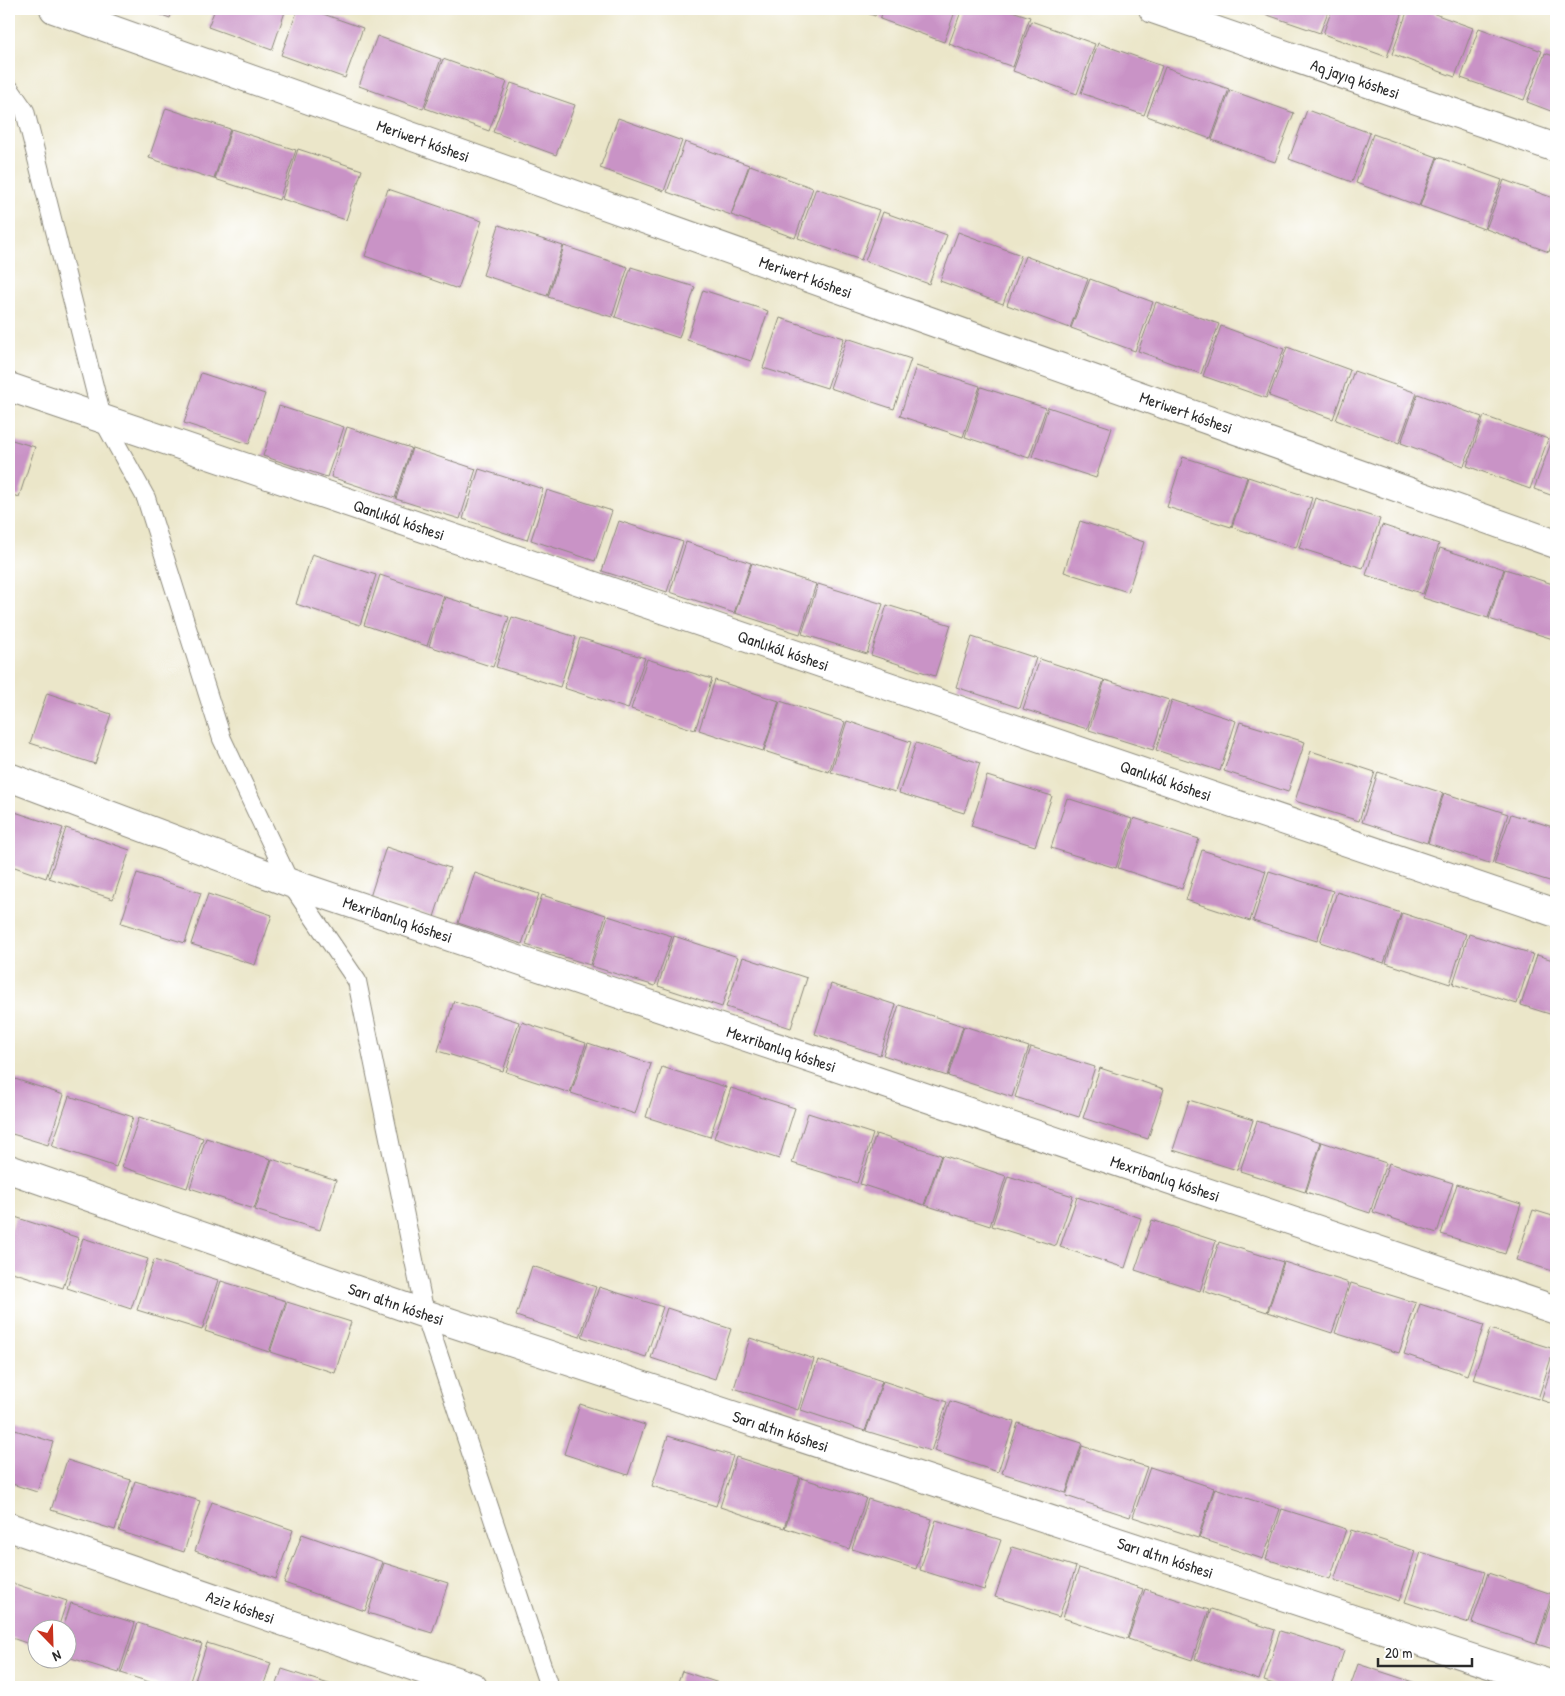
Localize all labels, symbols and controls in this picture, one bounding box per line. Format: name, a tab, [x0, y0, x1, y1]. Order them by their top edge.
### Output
street label: Aq jayıq kóshesi	[1308, 53, 1403, 104]
street label: Meriwert kóshesi	[374, 114, 473, 167]
street label: Meriwert kóshesi	[756, 250, 855, 303]
street label: Meriwert kóshesi	[1137, 386, 1236, 439]
street label: Qanlıkól kóshesi	[351, 494, 448, 545]
street label: Qanlıkól kóshesi	[735, 625, 832, 676]
street label: Qanlıkól kóshesi	[1117, 755, 1214, 806]
street label: Mexribanlıq kóshesi	[340, 891, 455, 948]
street label: Mexribanlıq kóshesi	[724, 1020, 839, 1077]
street label: Mexribanlıq kóshesi	[1108, 1150, 1223, 1207]
street label: Sarı altın kóshesi	[345, 1277, 447, 1330]
street label: Sarı altın kóshesi	[730, 1405, 832, 1457]
street label: Sarı altın kóshesi	[1115, 1531, 1216, 1584]
street label: Aziz kóshesi	[203, 1585, 278, 1629]
north arrow	[28, 1618, 78, 1668]
scale bar	[1378, 1636, 1471, 1668]
text: 20 m	[1385, 1642, 1412, 1663]
text: N	[50, 1646, 64, 1667]

